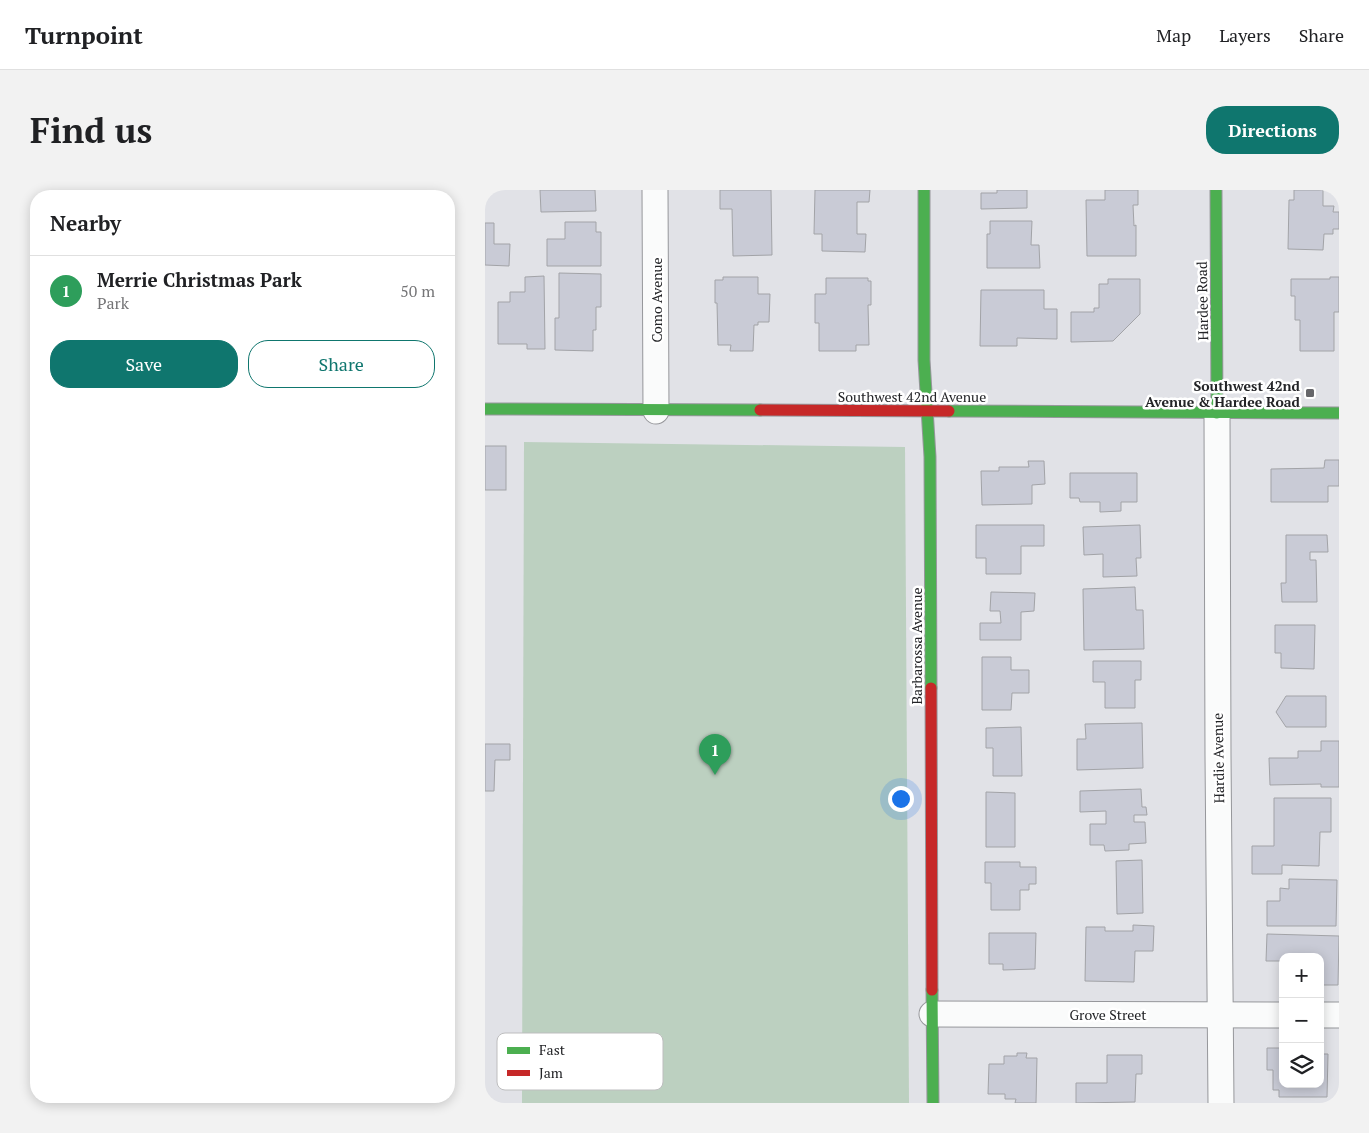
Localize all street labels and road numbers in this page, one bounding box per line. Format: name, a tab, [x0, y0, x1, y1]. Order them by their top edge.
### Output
street label: Como Avenue	[647, 257, 666, 343]
street label: Hardee Road	[1192, 261, 1212, 341]
street label: Southwest 42nd Avenue	[838, 387, 986, 406]
street label: Barbarossa Avenue	[907, 587, 926, 705]
street label: Hardie Avenue	[1208, 713, 1228, 803]
street label: Grove Street	[1069, 1005, 1147, 1024]

